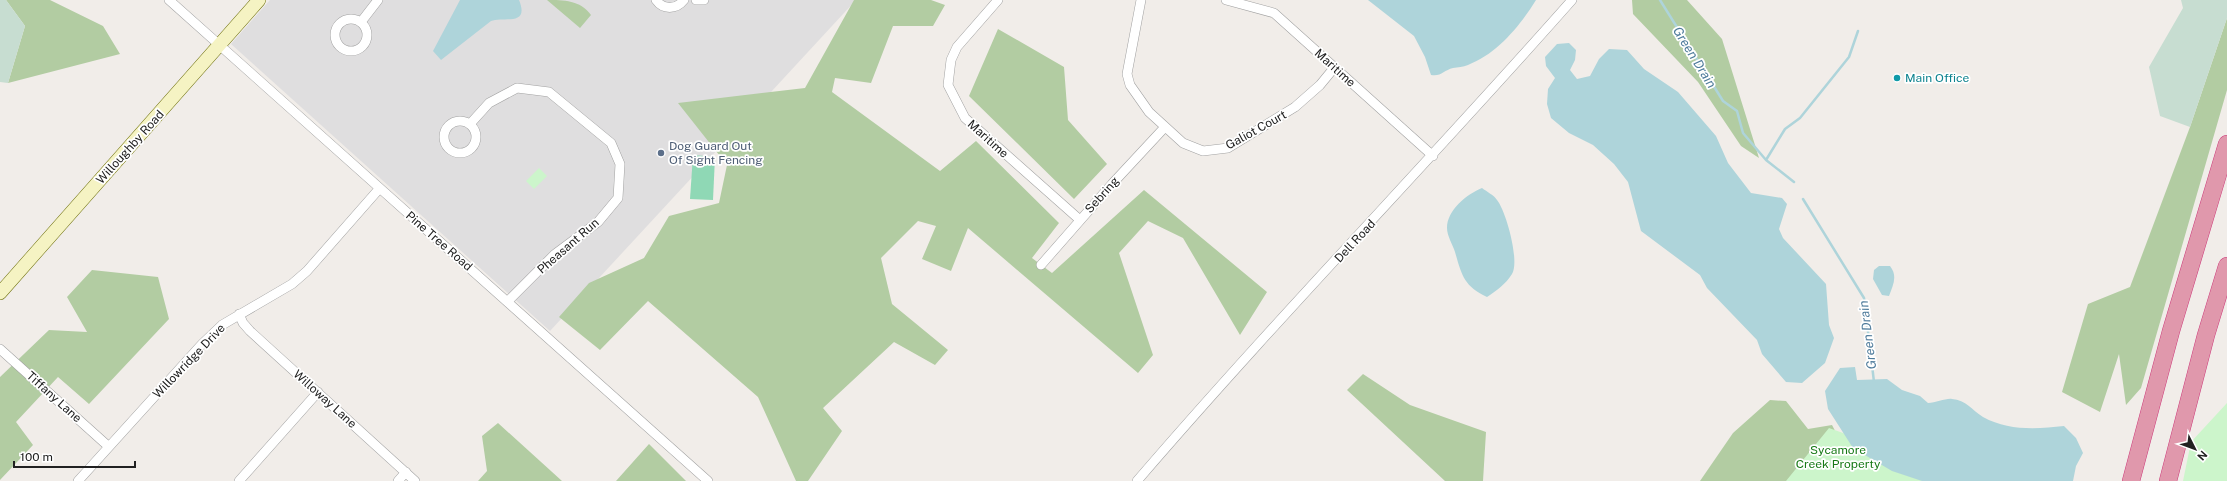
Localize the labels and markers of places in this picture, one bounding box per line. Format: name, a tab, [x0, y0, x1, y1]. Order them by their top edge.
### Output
place label: Main Office	[1905, 71, 1970, 85]
marker: Main Office	[1892, 73, 1902, 83]
place label: Dog Guard Out Of Sight Fencing	[669, 139, 763, 167]
marker: Dog Guard Out Of Sight Fencing	[656, 148, 666, 158]

